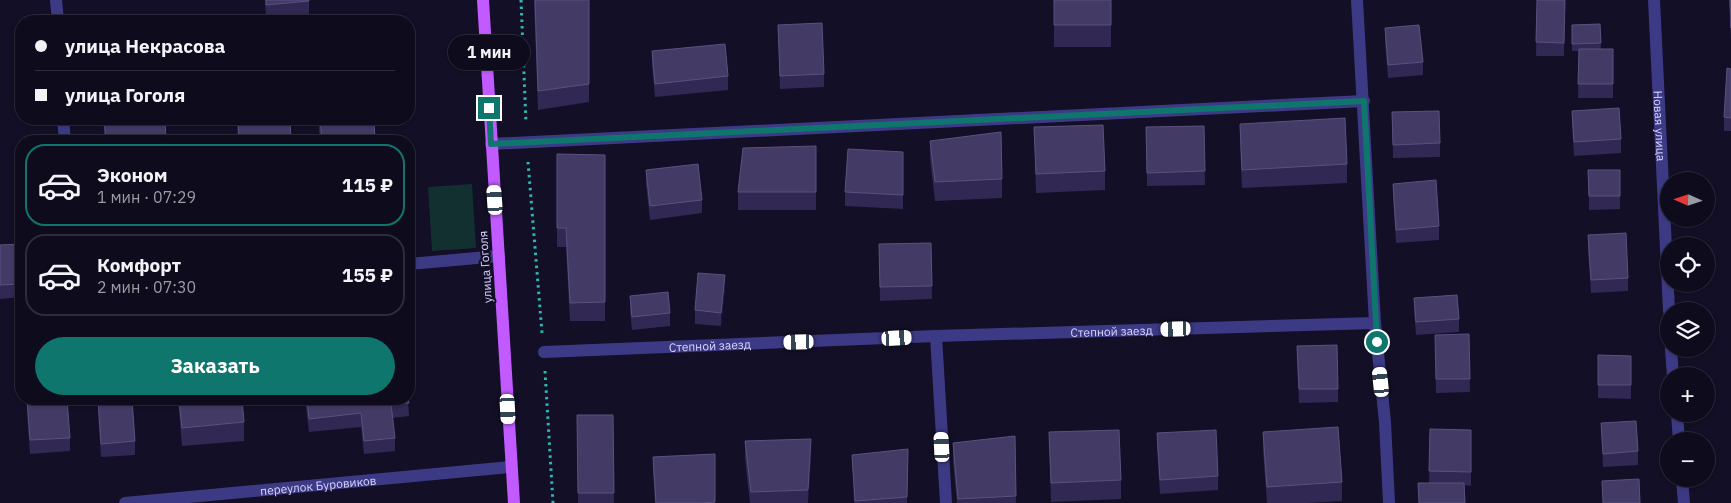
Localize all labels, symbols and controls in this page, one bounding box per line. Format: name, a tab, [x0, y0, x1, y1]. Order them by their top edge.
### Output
text: улица Некрасова	[65, 34, 225, 58]
callout: 1 мин	[448, 36, 530, 70]
text: 1 мин	[467, 42, 511, 62]
text: улица Гоголя	[65, 83, 185, 107]
street label: Новая улица	[1651, 90, 1669, 162]
route end	[478, 97, 500, 119]
icon: car	[37, 163, 82, 208]
text: Эконом	[97, 163, 168, 187]
north arrow	[1660, 172, 1715, 228]
map controls	[1660, 172, 1715, 487]
text: 115 ₽	[342, 173, 393, 197]
car	[486, 185, 503, 215]
text: 1 мин · 07:29	[97, 187, 196, 207]
street label: улица Гоголя	[475, 230, 495, 304]
button: locate	[1660, 237, 1715, 292]
icon: car	[37, 253, 82, 298]
text: Комфорт	[97, 253, 181, 277]
text: 155 ₽	[342, 263, 393, 287]
text: 2 мин · 07:30	[97, 277, 196, 297]
button: layers	[1660, 302, 1715, 357]
car	[1160, 321, 1191, 337]
street label: Степной заезд	[1070, 322, 1153, 340]
car	[881, 330, 912, 346]
route start	[1366, 331, 1388, 353]
car	[783, 334, 814, 350]
street label: Степной заезд	[668, 336, 751, 354]
button: Заказать	[35, 337, 395, 395]
car	[1371, 366, 1390, 398]
button: +	[1660, 367, 1715, 422]
car	[499, 394, 516, 424]
car	[933, 432, 950, 462]
button: −	[1660, 432, 1715, 487]
street label: переулок Буровиков	[259, 472, 377, 498]

